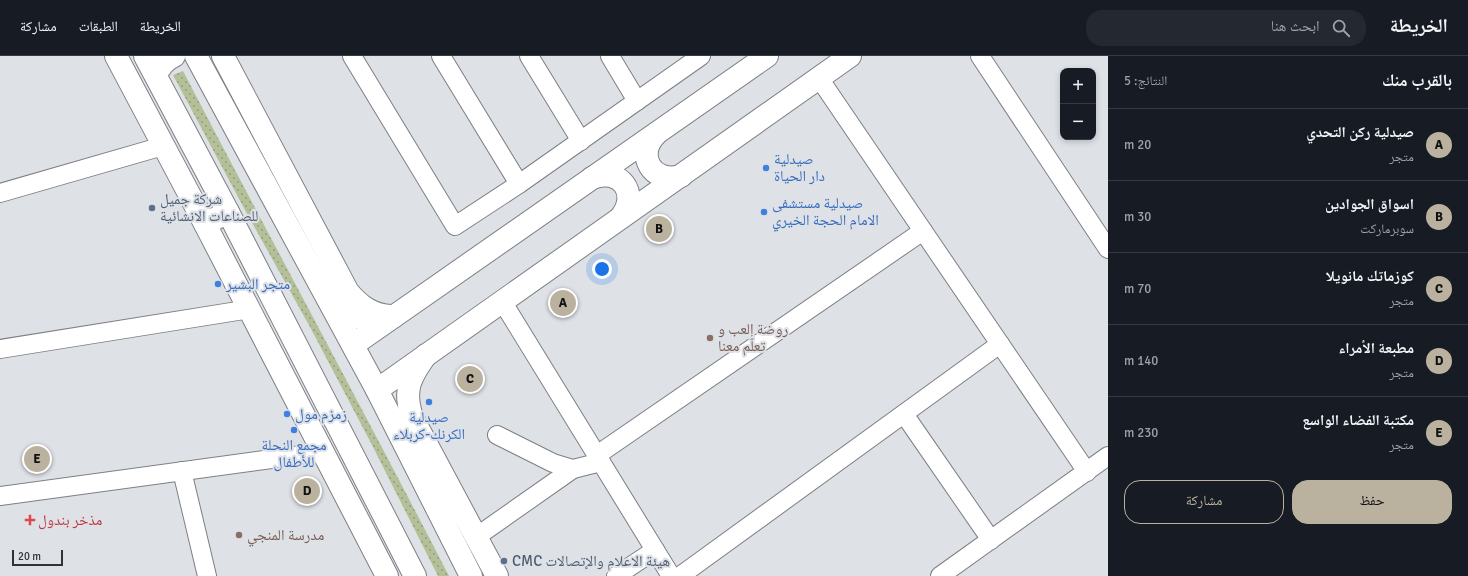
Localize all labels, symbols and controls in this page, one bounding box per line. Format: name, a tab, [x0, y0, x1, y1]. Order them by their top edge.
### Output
search box	[1086, 10, 1366, 46]
text: الخريطة	[1390, 14, 1448, 38]
text: ابحث هنا	[1271, 17, 1320, 35]
icon: search	[1330, 17, 1352, 39]
text: مشاركة	[20, 18, 57, 35]
text: الطبقات	[79, 18, 118, 35]
text: الخريطة	[140, 18, 181, 35]
map controls	[1060, 68, 1096, 140]
button: +	[1060, 68, 1096, 104]
text: بالقرب منك	[1382, 70, 1452, 91]
text: النتائج: 5	[1124, 73, 1167, 89]
button: −	[1060, 104, 1096, 140]
text: صيدلية ركن التحدي	[1306, 123, 1414, 141]
text: 20 m	[1124, 137, 1151, 153]
text: A	[1435, 137, 1443, 153]
text: متجر	[1389, 149, 1414, 165]
place label: صيدلية دار الحياة	[774, 150, 825, 185]
marker: صيدلية دار الحياة	[761, 163, 771, 173]
place label: شركة جميل للصناعات الانشائية	[160, 190, 258, 225]
place label: صيدلية مستشفى الامام الحجة الخيري	[772, 194, 879, 232]
text: اسواق الجوادين	[1325, 195, 1414, 213]
marker: شركة جميل للصناعات الانشائية	[147, 203, 157, 213]
marker: صيدلية مستشفى الامام الحجة الخيري	[759, 207, 769, 217]
text: 30 m	[1124, 209, 1151, 225]
text: B	[1435, 209, 1443, 225]
pin: B	[646, 214, 672, 244]
text: سوبرماركت	[1360, 221, 1414, 237]
your location	[592, 259, 612, 279]
text: كوزماتك مانويلا	[1326, 267, 1414, 285]
place label: متجر البشير	[225, 275, 290, 293]
marker: متجر البشير	[213, 279, 223, 289]
text: 70 m	[1124, 281, 1151, 297]
text: C	[1435, 281, 1443, 297]
pin: A	[550, 288, 576, 318]
text: متجر	[1389, 293, 1414, 309]
place label: روضة إلعب و تعلّم معنا	[718, 320, 788, 356]
marker: روضة إلعب و تعلّم معنا	[705, 333, 715, 343]
text: مطبعة الأمراء	[1338, 339, 1414, 357]
text: 140 m	[1124, 353, 1158, 369]
text: D	[1435, 353, 1443, 369]
pin: C	[457, 364, 483, 394]
text: متجر	[1389, 365, 1414, 381]
marker: صيدلية الكرنك-كربلاء	[424, 397, 434, 407]
place label: زمزم مول	[295, 405, 347, 424]
place label: صيدلية الكرنك-كربلاء	[393, 408, 465, 443]
marker: زمزم مول	[282, 409, 292, 419]
text: مكتبة الفضاء الواسع	[1302, 411, 1414, 429]
marker: مجمع النحلة للأطفال	[289, 425, 299, 435]
text: 230 m	[1124, 425, 1158, 441]
text: E	[1435, 425, 1443, 441]
place label: مجمع النحلة للأطفال	[261, 436, 327, 472]
text: متجر	[1389, 437, 1414, 453]
pin: E	[24, 444, 50, 474]
pin: D	[294, 476, 320, 506]
button: مشاركة	[1124, 480, 1284, 524]
button: حفظ	[1292, 480, 1452, 524]
place label: مذخر بندول	[38, 511, 103, 530]
marker: مذخر بندول	[25, 515, 35, 525]
place label: مدرسة المنجي	[247, 526, 324, 547]
marker: مدرسة المنجي	[234, 530, 244, 540]
scale bar	[12, 548, 63, 567]
text: 20 m	[18, 550, 41, 563]
place label: CMC هيئة الاعلام والإتصالات	[512, 552, 670, 571]
marker: CMC هيئة الاعلام والإتصالات	[499, 556, 509, 566]

